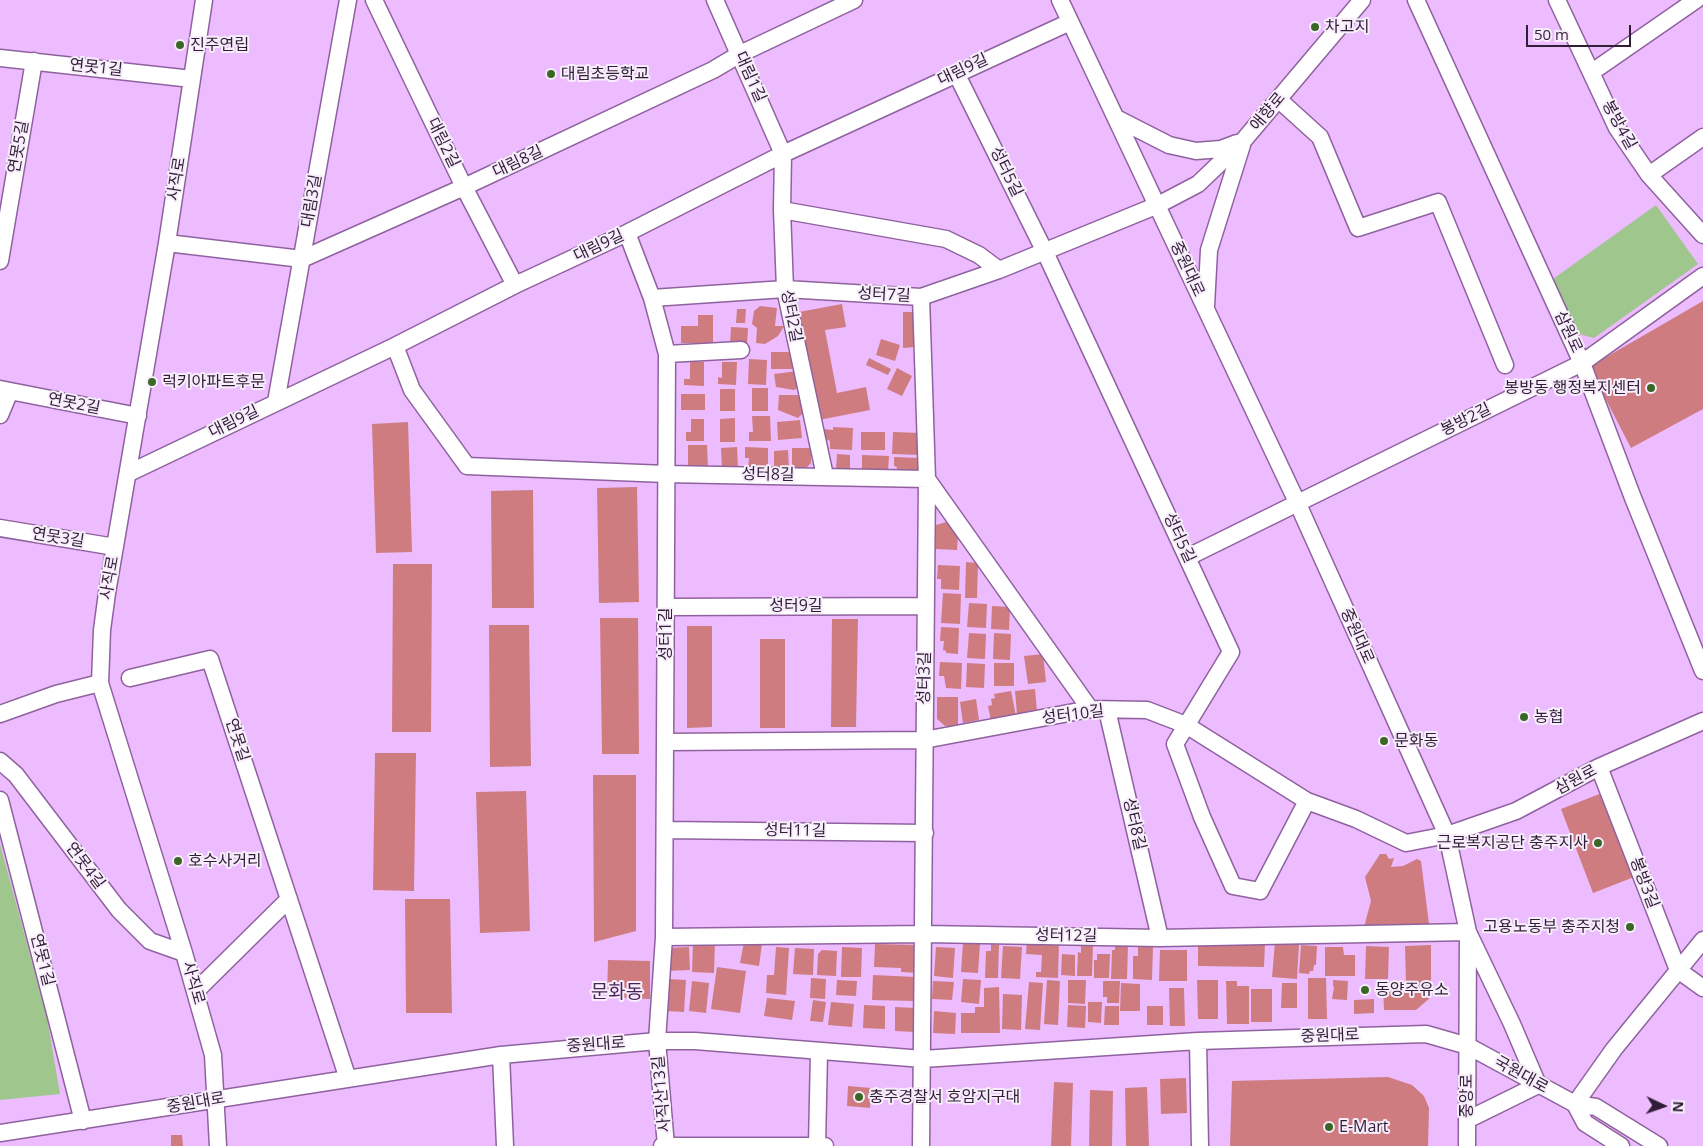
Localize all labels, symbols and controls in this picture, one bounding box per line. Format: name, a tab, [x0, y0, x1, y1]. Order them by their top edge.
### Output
scale bar	[1528, 15, 1633, 47]
place label: 차고지	[1325, 17, 1369, 37]
marker: 차고지	[1309, 21, 1321, 33]
text: 50 m	[1534, 24, 1569, 44]
place label: 진주연립	[190, 35, 249, 55]
marker: 진주연립	[174, 39, 186, 51]
street label: 대림1길	[730, 49, 770, 105]
street label: 대림9길	[935, 50, 991, 90]
street label: 연못1길	[68, 56, 124, 80]
place label: 대림초등학교	[561, 64, 649, 84]
marker: 대림초등학교	[545, 68, 557, 80]
street label: 애향로	[1246, 89, 1290, 135]
street label: 봉방4길	[1598, 97, 1640, 153]
street label: 대림2길	[423, 115, 463, 171]
street label: 연못5길	[5, 119, 33, 175]
street label: 대림8길	[490, 142, 546, 182]
street label: 성터5길	[986, 144, 1026, 200]
street label: 사직로	[164, 156, 190, 202]
street label: 대림3길	[298, 173, 326, 229]
street label: 대림9길	[571, 226, 627, 266]
street label: 중원대로	[1166, 238, 1208, 300]
street label: 성터7길	[857, 284, 911, 306]
street label: 성터2길	[776, 288, 806, 344]
street label: 삼원로	[1550, 308, 1586, 356]
place label: 럭키아파트후문	[162, 372, 265, 392]
marker: 럭키아파트후문	[146, 376, 158, 388]
place label: 봉방동 행정복지센터	[1504, 378, 1641, 398]
marker: 봉방동 행정복지센터	[1645, 382, 1657, 394]
street label: 연못2길	[46, 389, 102, 419]
street label: 봉방2길	[1438, 400, 1494, 440]
street label: 대림9길	[206, 402, 262, 442]
street label: 성터8길	[741, 465, 795, 485]
street label: 성터5길	[1159, 510, 1199, 566]
street label: 연못3길	[30, 524, 86, 552]
street label: 사직로	[97, 555, 123, 601]
street label: 성터9길	[769, 596, 823, 616]
street label: 중원대로	[1336, 605, 1378, 667]
street label: 성터1길	[656, 607, 676, 661]
street label: 성터3길	[915, 651, 935, 705]
street label: 성터10길	[1041, 702, 1105, 728]
place label: 농협	[1534, 707, 1563, 727]
marker: 농협	[1518, 711, 1530, 723]
street label: 연못길	[221, 716, 253, 764]
place label: 문화동	[1394, 731, 1438, 751]
marker: 문화동	[1378, 735, 1390, 747]
street label: 삼원로	[1552, 761, 1600, 799]
street label: 성터8길	[1119, 796, 1149, 852]
street label: 성터11길	[764, 821, 826, 841]
place label: 근로복지공단 충주지사	[1437, 833, 1588, 853]
marker: 근로복지공단 충주지사	[1592, 837, 1604, 849]
street label: 연못4길	[61, 839, 109, 893]
place label: 호수사거리	[188, 851, 262, 871]
marker: 호수사거리	[172, 855, 184, 867]
street label: 봉방3길	[1625, 855, 1663, 911]
place label: 고용노동부 충주지청	[1483, 917, 1620, 937]
marker: 고용노동부 충주지청	[1624, 921, 1636, 933]
street label: 성터12길	[1035, 926, 1097, 946]
street label: 연못1길	[26, 932, 58, 988]
street label: 사직로	[178, 959, 208, 1007]
place label: 동양주유소	[1375, 980, 1449, 1000]
district label: 문화동	[591, 982, 643, 1004]
marker: 동양주유소	[1359, 984, 1371, 996]
street label: 중원대로	[1300, 1025, 1360, 1047]
street label: 중원대로	[566, 1033, 626, 1057]
street label: 국원대로	[1491, 1052, 1551, 1098]
street label: 사직산13길	[649, 1055, 675, 1133]
street label: 중앙로	[1457, 1074, 1477, 1118]
north arrow	[1638, 1081, 1688, 1131]
place label: 충주경찰서 호암지구대	[869, 1087, 1020, 1107]
street label: 중원대로	[165, 1088, 227, 1118]
marker: 충주경찰서 호암지구대	[853, 1091, 865, 1103]
text: N	[1669, 1101, 1688, 1113]
place label: E-Mart	[1339, 1117, 1389, 1137]
marker: E-Mart	[1323, 1121, 1335, 1133]

